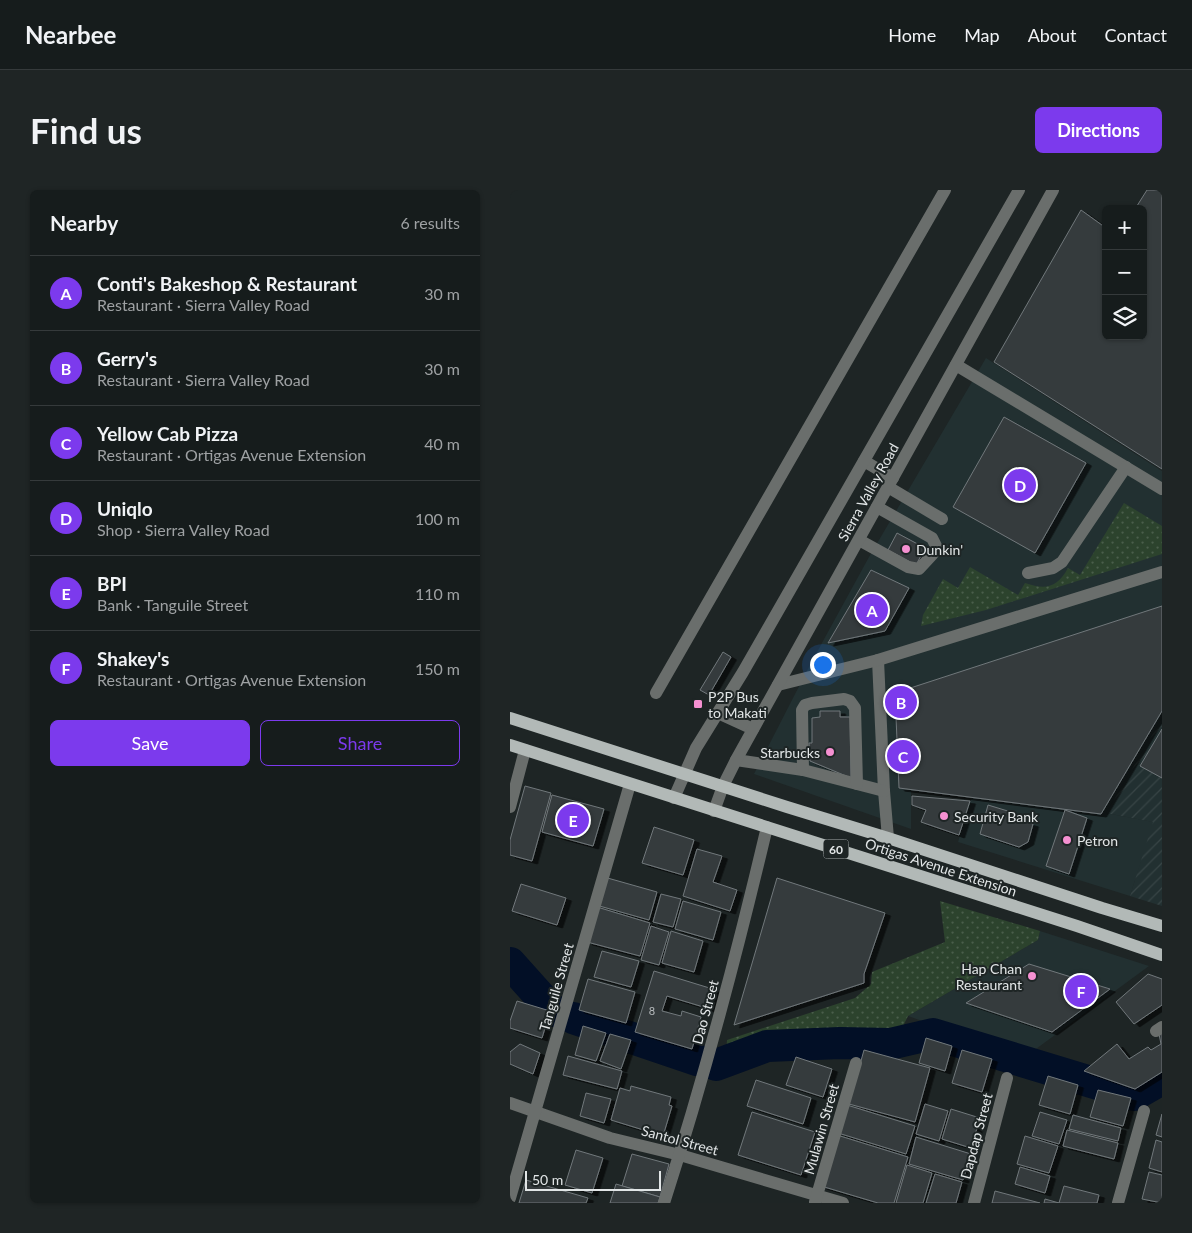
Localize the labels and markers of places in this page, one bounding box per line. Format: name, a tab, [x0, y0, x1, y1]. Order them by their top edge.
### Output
pin: D	[1004, 466, 1036, 504]
place label: Dunkin'	[916, 541, 963, 558]
marker: Dunkin'	[900, 543, 912, 555]
pin: A	[856, 591, 888, 629]
pin: B	[885, 683, 917, 721]
place label: P2P Bus to Makati	[708, 688, 767, 721]
marker: P2P Bus to Makati	[692, 698, 704, 710]
pin: C	[887, 737, 919, 775]
place label: Starbucks	[760, 744, 820, 761]
marker: Starbucks	[824, 746, 836, 758]
pin: E	[557, 801, 589, 839]
place label: Security Bank	[954, 808, 1039, 825]
marker: Security Bank	[938, 810, 950, 822]
place label: Petron	[1077, 832, 1118, 849]
marker: Petron	[1061, 834, 1073, 846]
place label: Hap Chan Restaurant	[956, 960, 1022, 993]
marker: Hap Chan Restaurant	[1026, 970, 1038, 982]
pin: F	[1065, 972, 1097, 1010]

